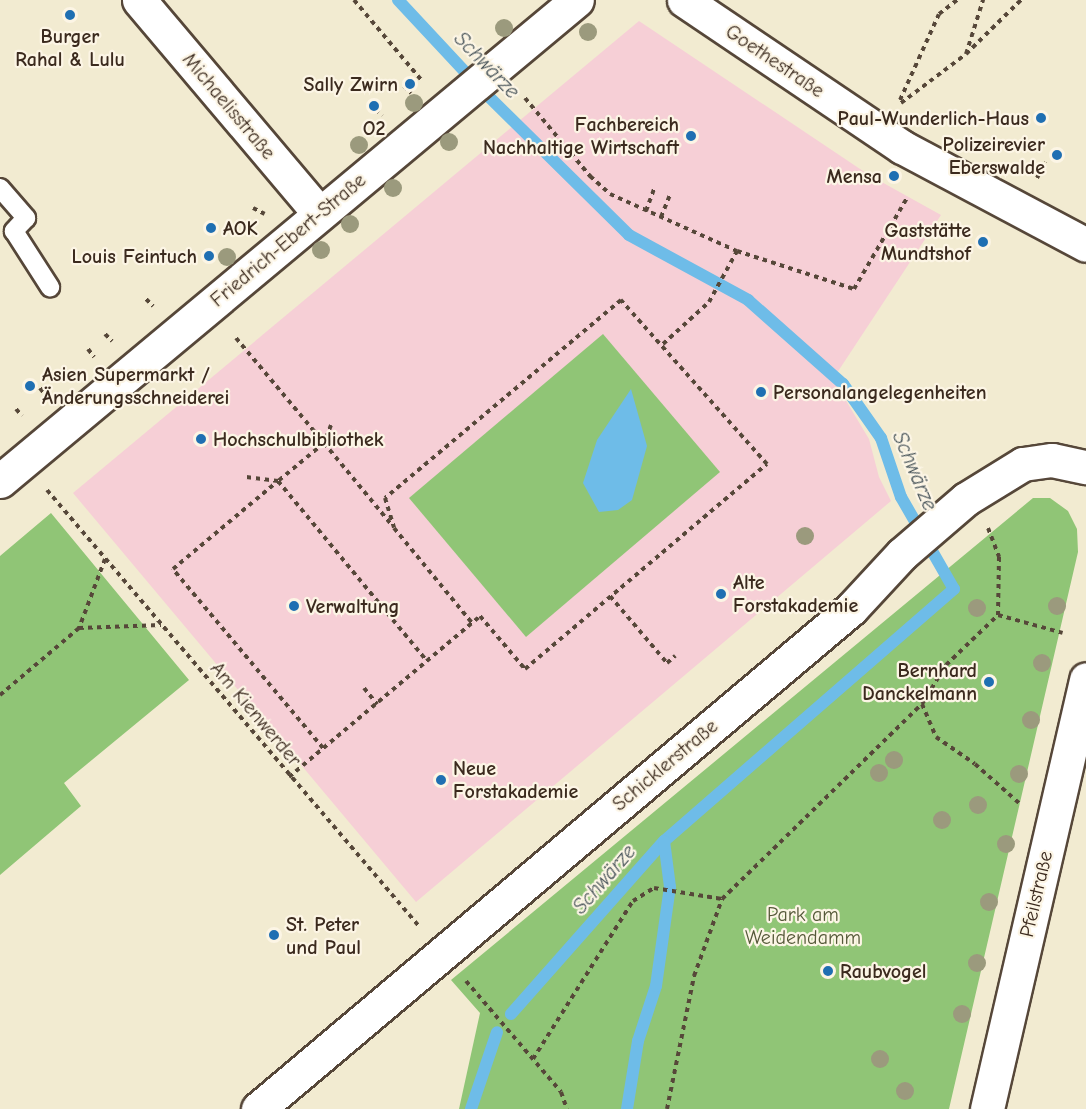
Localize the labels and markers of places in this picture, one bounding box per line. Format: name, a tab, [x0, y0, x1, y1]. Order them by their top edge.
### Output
marker: Burger Rahal & Lulu	[63, 8, 77, 22]
place label: Burger Rahal & Lulu	[15, 24, 125, 71]
place label: Sally Zwirn	[304, 72, 398, 96]
marker: Sally Zwirn	[403, 77, 417, 91]
marker: O2	[367, 99, 381, 113]
place label: Paul-Wunderlich-Haus	[838, 106, 1029, 130]
marker: Paul-Wunderlich-Haus	[1034, 111, 1048, 125]
place label: Fachbereich Nachhaltige Wirtschaft	[483, 112, 679, 159]
place label: O2	[363, 116, 385, 140]
marker: Fachbereich Nachhaltige Wirtschaft	[684, 129, 698, 143]
place label: Polizeirevier Eberswalde	[943, 132, 1045, 179]
marker: Polizeirevier Eberswalde	[1050, 148, 1064, 162]
place label: Mensa	[827, 164, 882, 188]
marker: Mensa	[887, 169, 901, 183]
place label: AOK	[223, 216, 258, 240]
place label: Gaststätte Mundtshof	[881, 219, 971, 266]
marker: AOK	[204, 221, 218, 235]
marker: Gaststätte Mundtshof	[976, 235, 990, 249]
place label: Louis Feintuch	[72, 244, 197, 268]
marker: Louis Feintuch	[202, 249, 216, 263]
place label: Asien Supermarkt / Änderungsschneiderei	[42, 362, 229, 409]
marker: Asien Supermarkt / Änderungsschneiderei	[23, 379, 37, 393]
place label: Personalangelegenheiten	[773, 380, 986, 404]
marker: Personalangelegenheiten	[754, 385, 768, 399]
place label: Hochschulbibliothek	[213, 427, 383, 451]
marker: Hochschulbibliothek	[194, 432, 208, 446]
place label: Alte Forstakademie	[733, 570, 858, 617]
marker: Alte Forstakademie	[714, 587, 728, 601]
place label: Verwaltung	[306, 594, 399, 618]
marker: Verwaltung	[287, 599, 301, 613]
place label: Bernhard Danckelmann	[862, 658, 977, 705]
marker: Bernhard Danckelmann	[982, 675, 996, 689]
place label: Neue Forstakademie	[453, 756, 578, 803]
marker: Neue Forstakademie	[434, 773, 448, 787]
place label: St. Peter und Paul	[286, 912, 361, 959]
marker: St. Peter und Paul	[267, 928, 281, 942]
place label: Raubvogel	[840, 959, 927, 983]
marker: Raubvogel	[821, 964, 835, 978]

